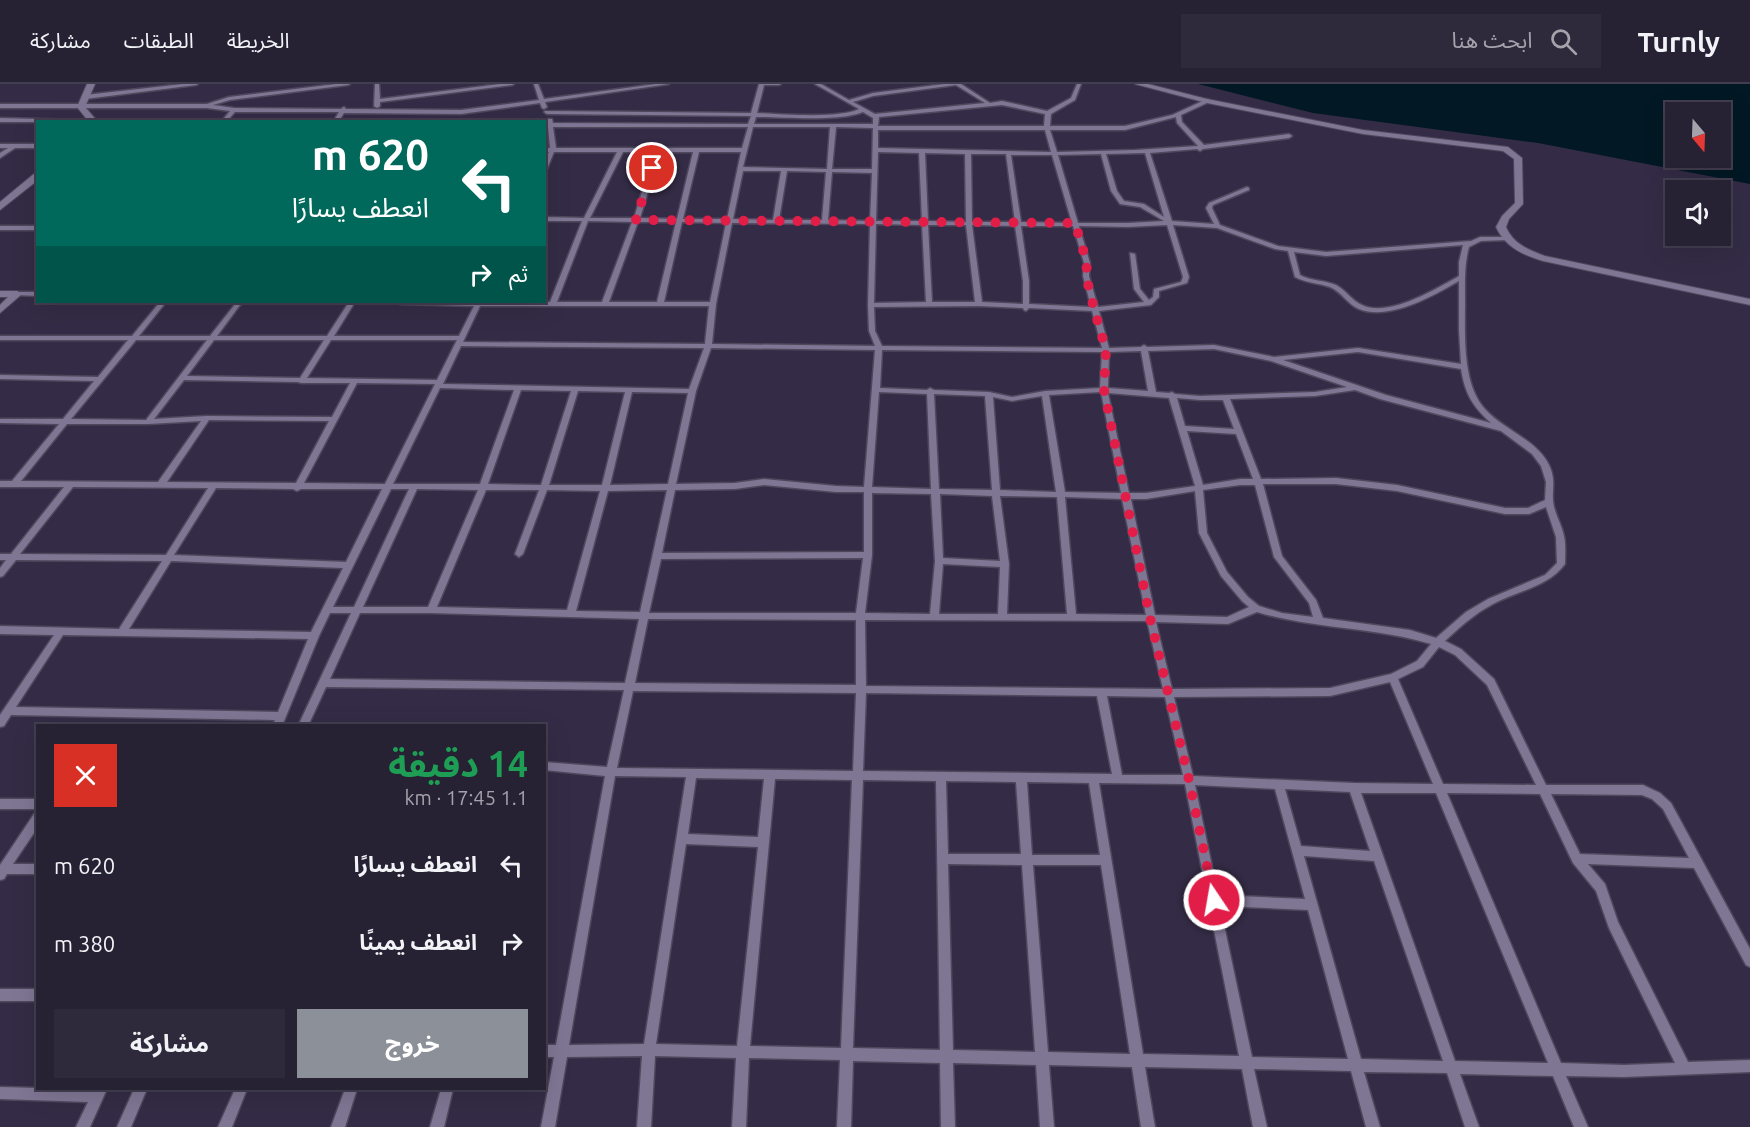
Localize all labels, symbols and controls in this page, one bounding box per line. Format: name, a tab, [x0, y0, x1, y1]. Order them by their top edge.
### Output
search box	[1181, 14, 1601, 68]
icon: search	[1547, 25, 1580, 58]
text: Turnly	[1637, 26, 1720, 57]
text: ابحث هنا	[1452, 27, 1532, 52]
text: مشاركة	[30, 28, 91, 52]
text: الطبقات	[124, 28, 194, 52]
text: الخريطة	[227, 28, 290, 52]
north arrow	[1665, 102, 1731, 168]
map controls	[1665, 102, 1731, 246]
text: 620 m	[312, 131, 429, 178]
pin	[626, 142, 677, 193]
icon: left	[450, 144, 528, 222]
icon: arrive	[635, 151, 668, 184]
button: sound	[1665, 180, 1731, 246]
text: انعطف يسارًا	[292, 192, 429, 222]
icon: right	[464, 258, 497, 291]
text: ثم	[509, 261, 528, 286]
text: 14 دقيقة	[388, 743, 528, 784]
button: close	[54, 744, 117, 807]
text: 1.1 km · 17:45	[404, 786, 528, 809]
icon: left	[495, 849, 528, 882]
text: انعطف يسارًا	[354, 851, 477, 876]
text: 620 m	[54, 853, 115, 878]
position arrow	[1182, 868, 1246, 932]
icon: right	[495, 927, 528, 960]
text: انعطف يمينًا	[359, 929, 477, 954]
text: 380 m	[54, 931, 115, 956]
button: مشاركة	[54, 1009, 285, 1078]
button: خروج	[297, 1009, 528, 1078]

